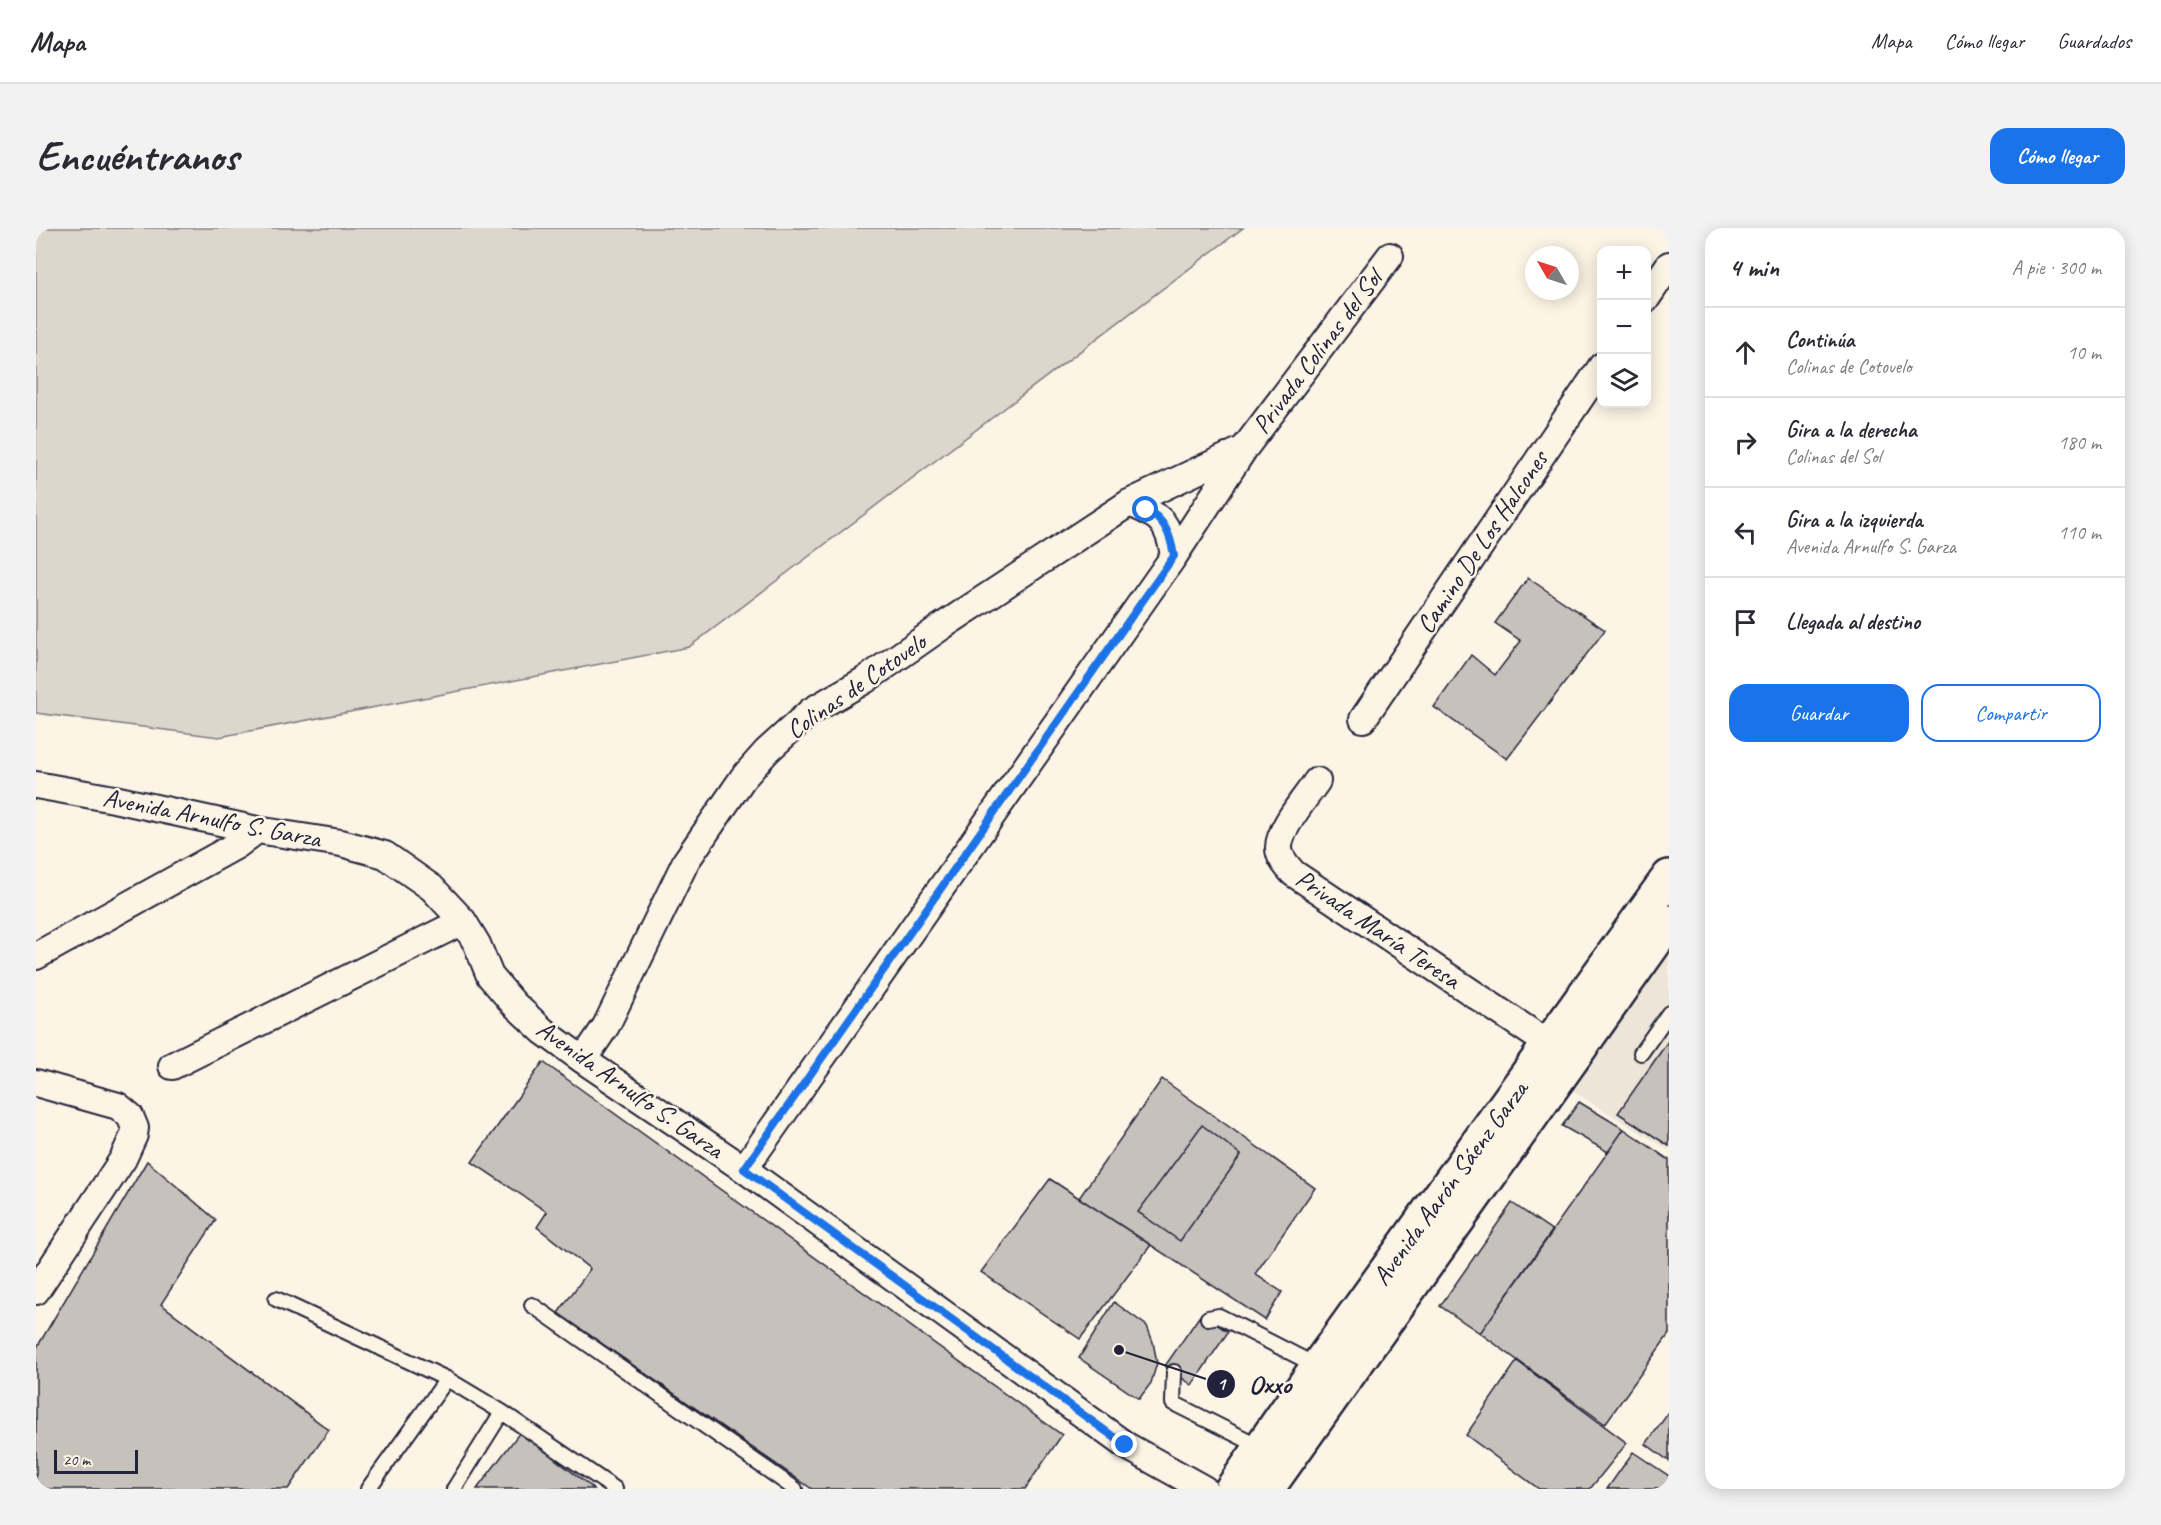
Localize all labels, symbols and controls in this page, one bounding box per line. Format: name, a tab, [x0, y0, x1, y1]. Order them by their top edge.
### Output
text: Mapa	[30, 24, 85, 59]
text: Mapa	[1871, 28, 1912, 54]
text: Cómo llegar	[1945, 28, 2024, 54]
text: Guardados	[2057, 28, 2131, 54]
button: Cómo llegar	[1990, 128, 2125, 184]
text: Encuéntranos	[36, 130, 238, 183]
north arrow	[1525, 246, 1579, 300]
map controls	[1597, 246, 1651, 408]
button: +	[1597, 246, 1651, 300]
text: 4 min	[1729, 251, 1779, 284]
text: A pie · 300 m	[2012, 255, 2101, 280]
street label: Privada Colinas del Sol	[1245, 260, 1392, 440]
button: −	[1597, 300, 1651, 354]
text: Continúa	[1786, 326, 1854, 354]
icon: ahead	[1729, 336, 1762, 369]
text: 10 m	[2067, 340, 2101, 365]
button: layers	[1597, 354, 1651, 408]
text: Colinas de Cotovelo	[1786, 354, 1912, 379]
text: Gira a la derecha	[1786, 416, 1917, 444]
icon: right	[1729, 426, 1762, 459]
text: 180 m	[2058, 430, 2101, 455]
street label: Camino De Los Halcones	[1409, 443, 1557, 640]
text: Colinas del Sol	[1786, 444, 1881, 469]
route start	[1132, 496, 1158, 522]
text: Gira a la izquierda	[1786, 506, 1923, 534]
icon: left	[1729, 516, 1762, 549]
text: 110 m	[2058, 520, 2101, 545]
text: Avenida Arnulfo S. Garza	[1786, 534, 1956, 559]
icon: arrive	[1729, 606, 1762, 639]
text: Llegada al destino	[1786, 608, 1920, 636]
street label: Colinas de Cotovelo	[780, 624, 935, 746]
button: Guardar	[1729, 684, 1909, 742]
button: Compartir	[1921, 684, 2101, 742]
street label: Avenida Arnulfo S. Garza	[101, 781, 325, 856]
street label: Privada María Teresa	[1289, 862, 1468, 997]
street label: Avenida Arnulfo S. Garza	[530, 1012, 731, 1167]
street label: Avenida Aarón Sáenz Garza	[1365, 1072, 1537, 1292]
callout: Oxxo	[1206, 1361, 1303, 1406]
text: Oxxo	[1249, 1367, 1294, 1401]
text: 1	[1217, 1373, 1227, 1395]
route end	[1111, 1431, 1137, 1457]
scale bar	[54, 1447, 138, 1474]
text: 20 m	[63, 1450, 90, 1470]

